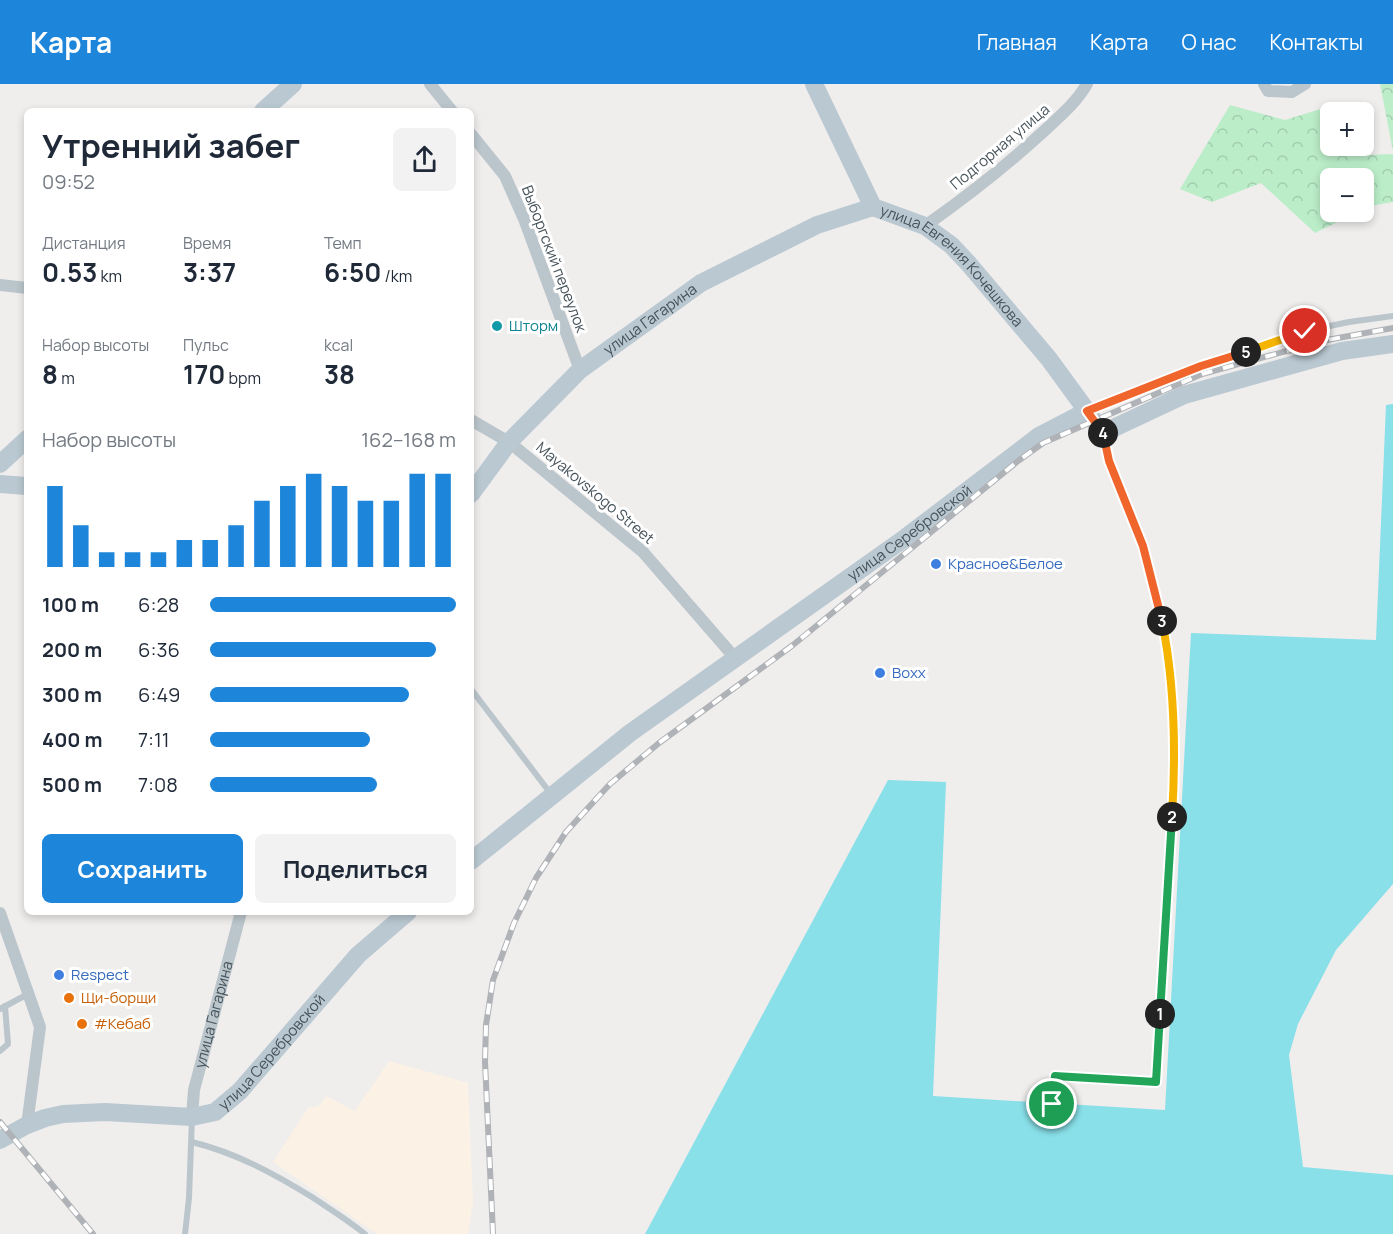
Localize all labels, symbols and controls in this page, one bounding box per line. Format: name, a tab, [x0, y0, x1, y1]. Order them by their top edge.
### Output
text: Карта	[30, 23, 112, 61]
text: Главная	[977, 28, 1057, 56]
text: Карта	[1090, 28, 1148, 56]
text: О нас	[1181, 28, 1237, 56]
text: Контакты	[1270, 28, 1363, 56]
street label: Подгорная улица	[946, 99, 1054, 194]
map controls	[1320, 102, 1374, 222]
button: +	[1320, 102, 1374, 156]
text: Утренний забег	[42, 123, 300, 168]
button: share	[393, 128, 456, 191]
text: 09:52	[42, 168, 95, 195]
button: −	[1320, 168, 1374, 222]
street label: Выборгский переулок	[517, 182, 592, 336]
street label: улица Евгения Кочешкова	[877, 200, 1028, 331]
text: Дистанция	[42, 232, 126, 254]
text: Время	[183, 232, 231, 254]
text: Темп	[324, 232, 362, 254]
text: 0.53	[42, 254, 97, 290]
text: 3:37	[183, 254, 236, 290]
text: 6:50	[324, 254, 381, 290]
text: km	[97, 265, 122, 287]
text: /km	[381, 265, 412, 287]
street label: улица Гагарина	[599, 278, 701, 360]
pin	[1279, 305, 1330, 356]
icon: check	[1288, 314, 1321, 347]
place label: Шторм	[509, 315, 558, 336]
marker: Шторм	[490, 319, 504, 333]
text: Набор высоты	[42, 334, 149, 356]
text: Пульс	[183, 334, 229, 356]
text: kcal	[324, 334, 353, 356]
pin: 5	[1231, 337, 1261, 367]
text: 5	[1241, 341, 1251, 363]
text: 8	[42, 356, 58, 392]
text: 170	[183, 356, 225, 392]
text: 38	[324, 356, 355, 392]
text: m	[58, 367, 75, 389]
text: bpm	[225, 367, 261, 389]
pin: 4	[1088, 418, 1118, 448]
text: 4	[1098, 422, 1108, 444]
text: Набор высоты	[42, 426, 176, 453]
text: 162–168 m	[361, 426, 456, 453]
street label: Mayakovskogo Street	[532, 437, 659, 548]
street label: улица Серебровской	[843, 480, 976, 586]
place label: Красное&Белое	[948, 553, 1063, 574]
marker: Красное&Белое	[929, 557, 943, 571]
text: 100 m	[42, 591, 99, 618]
text: 6:28	[138, 591, 179, 618]
pin: 3	[1147, 606, 1177, 636]
text: 3	[1157, 610, 1167, 632]
text: 200 m	[42, 636, 102, 663]
text: 6:36	[138, 636, 180, 663]
place label: Boxx	[892, 662, 926, 683]
marker: Boxx	[873, 666, 887, 680]
text: 300 m	[42, 681, 102, 708]
text: 6:49	[138, 681, 180, 708]
text: 400 m	[42, 726, 102, 753]
text: 7:11	[138, 726, 170, 753]
text: 500 m	[42, 771, 102, 798]
text: 7:08	[138, 771, 178, 798]
pin: 2	[1157, 802, 1187, 832]
text: 2	[1167, 806, 1177, 828]
button: Сохранить	[42, 834, 243, 903]
button: Поделиться	[255, 834, 456, 903]
street label: улица Гагарина	[189, 958, 238, 1071]
place label: Respect	[71, 964, 129, 985]
marker: Respect	[52, 968, 66, 982]
place label: Щи-борщи	[81, 987, 156, 1008]
street label: улица Серебровской	[214, 989, 330, 1115]
marker: Щи-борщи	[62, 991, 76, 1005]
pin: 1	[1145, 999, 1175, 1029]
text: 1	[1156, 1003, 1164, 1025]
place label: #Кебаб	[94, 1013, 151, 1034]
marker: #Кебаб	[75, 1017, 89, 1031]
pin	[1026, 1078, 1077, 1129]
icon: arrive	[1035, 1087, 1068, 1120]

